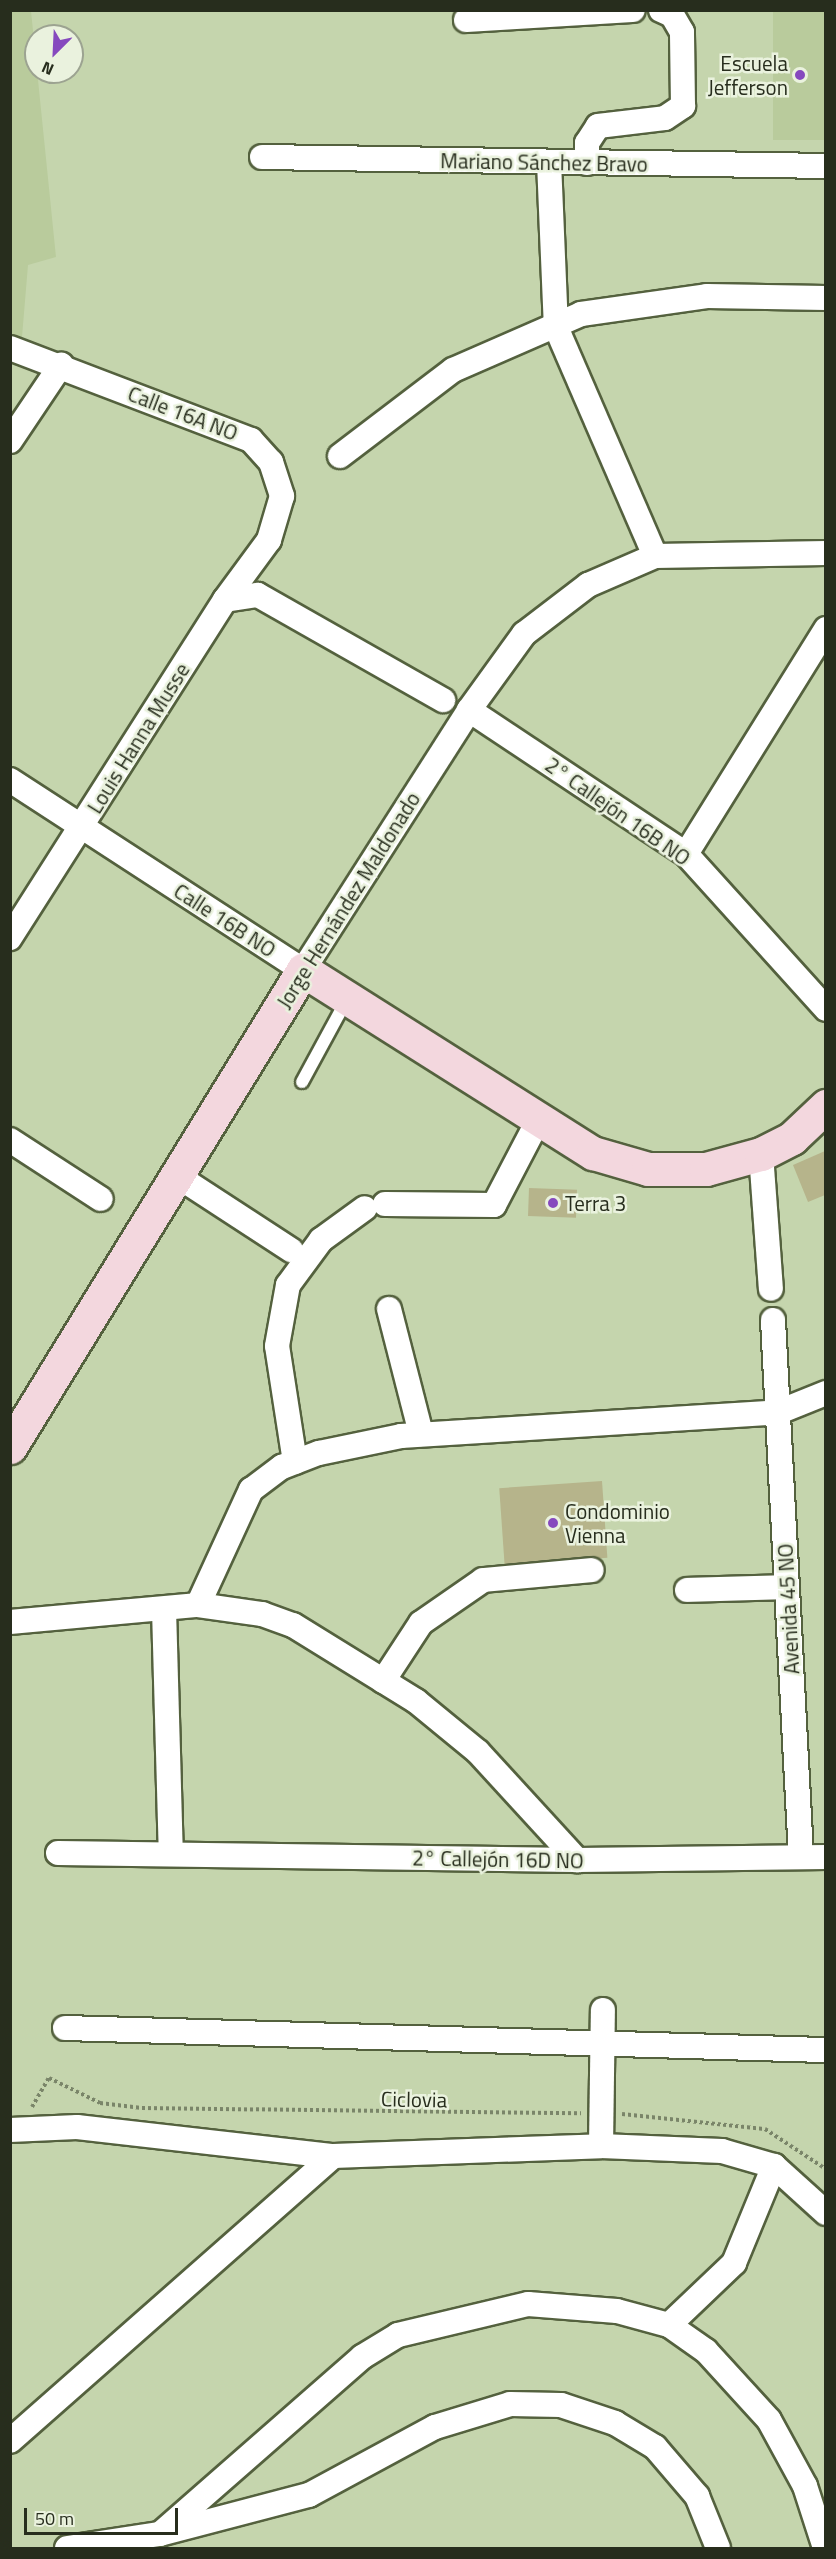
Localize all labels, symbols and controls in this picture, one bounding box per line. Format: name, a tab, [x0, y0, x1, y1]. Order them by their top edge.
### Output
north arrow	[24, 24, 84, 84]
place label: Escuela Jefferson	[708, 50, 788, 100]
text: N	[38, 55, 57, 82]
marker: Escuela Jefferson	[793, 68, 807, 82]
street label: Mariano Sánchez Bravo	[440, 148, 648, 176]
street label: Calle 16A NO	[125, 381, 241, 445]
street label: Louis Hanna Musse	[82, 658, 194, 818]
street label: 2° Callejón 16B NO	[541, 752, 695, 870]
street label: Jorge Hernández Maldonado	[271, 787, 425, 1013]
street label: Calle 16B NO	[169, 878, 281, 962]
place label: Terra 3	[565, 1190, 626, 1216]
marker: Terra 3	[546, 1196, 560, 1210]
place label: Condominio Vienna	[565, 1498, 670, 1548]
marker: Condominio Vienna	[546, 1516, 560, 1530]
street label: Avenida 45 NO	[772, 1543, 804, 1675]
street label: 2° Callejón 16D NO	[412, 1845, 584, 1873]
street label: Ciclovia	[381, 2086, 447, 2112]
scale bar	[27, 2496, 182, 2534]
text: 50 m	[35, 2505, 74, 2532]

